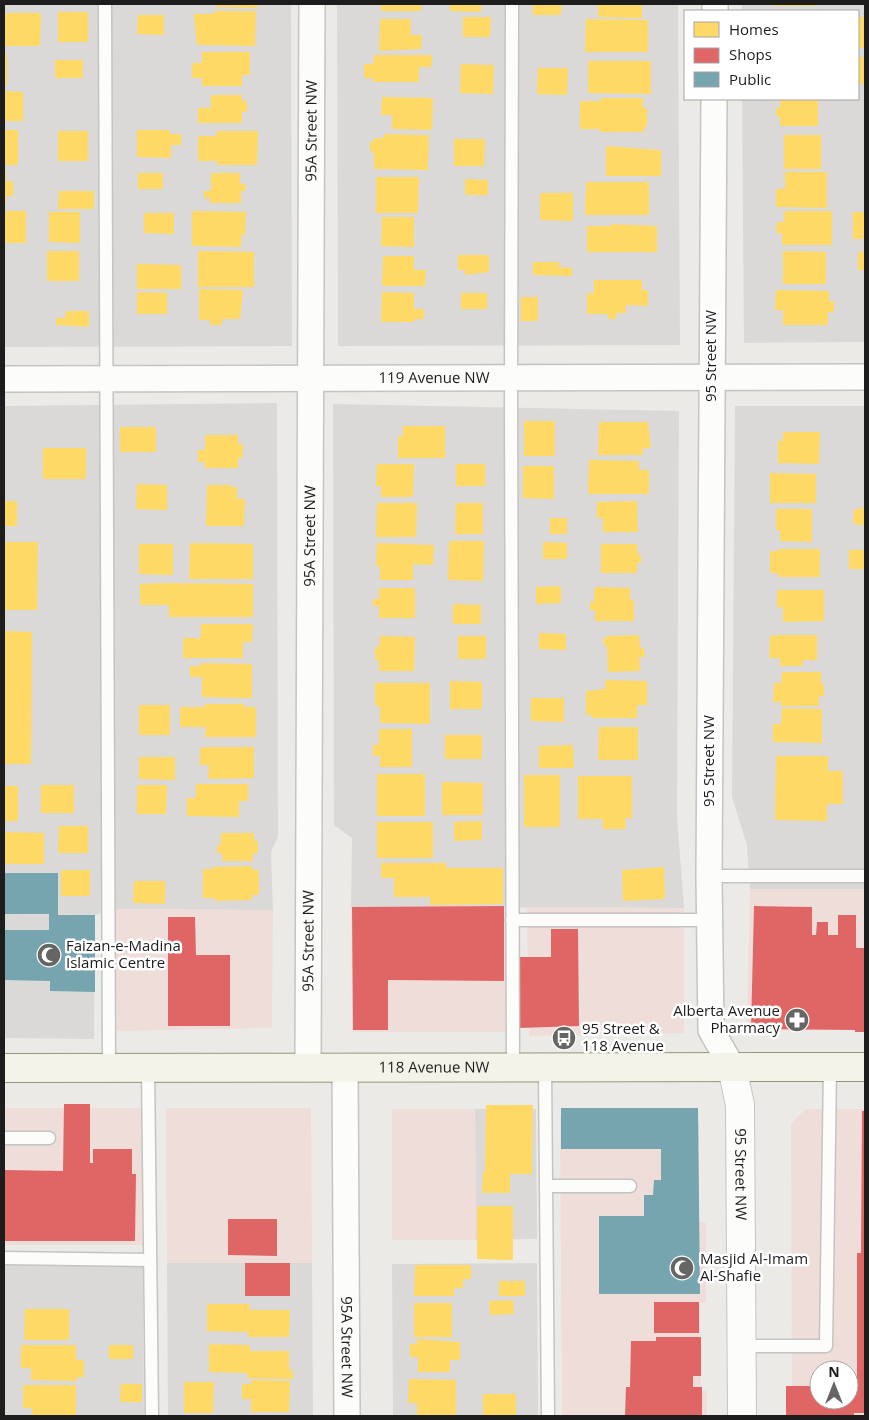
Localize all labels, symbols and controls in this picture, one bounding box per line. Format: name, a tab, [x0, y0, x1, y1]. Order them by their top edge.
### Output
legend	[684, 10, 859, 100]
text: Homes	[729, 19, 779, 39]
text: Shops	[729, 44, 772, 64]
text: Public	[729, 69, 771, 89]
street label: 95A Street NW	[300, 80, 321, 182]
street label: 95 Street NW	[700, 310, 720, 402]
street label: 119 Avenue NW	[378, 367, 490, 387]
street label: 95A Street NW	[299, 485, 319, 587]
street label: 95 Street NW	[698, 715, 718, 807]
street label: 95A Street NW	[297, 890, 318, 992]
place label: Faizan-e-Madina Islamic Centre	[66, 935, 181, 972]
mosque icon: Faizan-e-Madina Islamic Centre	[36, 942, 62, 968]
place label: Alberta Avenue Pharmacy	[673, 1000, 780, 1037]
pharmacy icon: Alberta Avenue Pharmacy	[784, 1007, 810, 1033]
place label: 95 Street & 118 Avenue	[582, 1018, 664, 1055]
bus stop icon: 95 Street & 118 Avenue	[551, 1025, 577, 1051]
street label: 118 Avenue NW	[378, 1056, 490, 1077]
street label: 95 Street NW	[731, 1128, 752, 1220]
place label: Masjid Al-Imam Al-Shafie	[700, 1248, 808, 1285]
mosque icon: Masjid Al-Imam Al-Shafie	[669, 1255, 695, 1281]
street label: 95A Street NW	[337, 1296, 358, 1398]
north arrow	[809, 1360, 859, 1410]
text: N	[828, 1362, 840, 1381]

